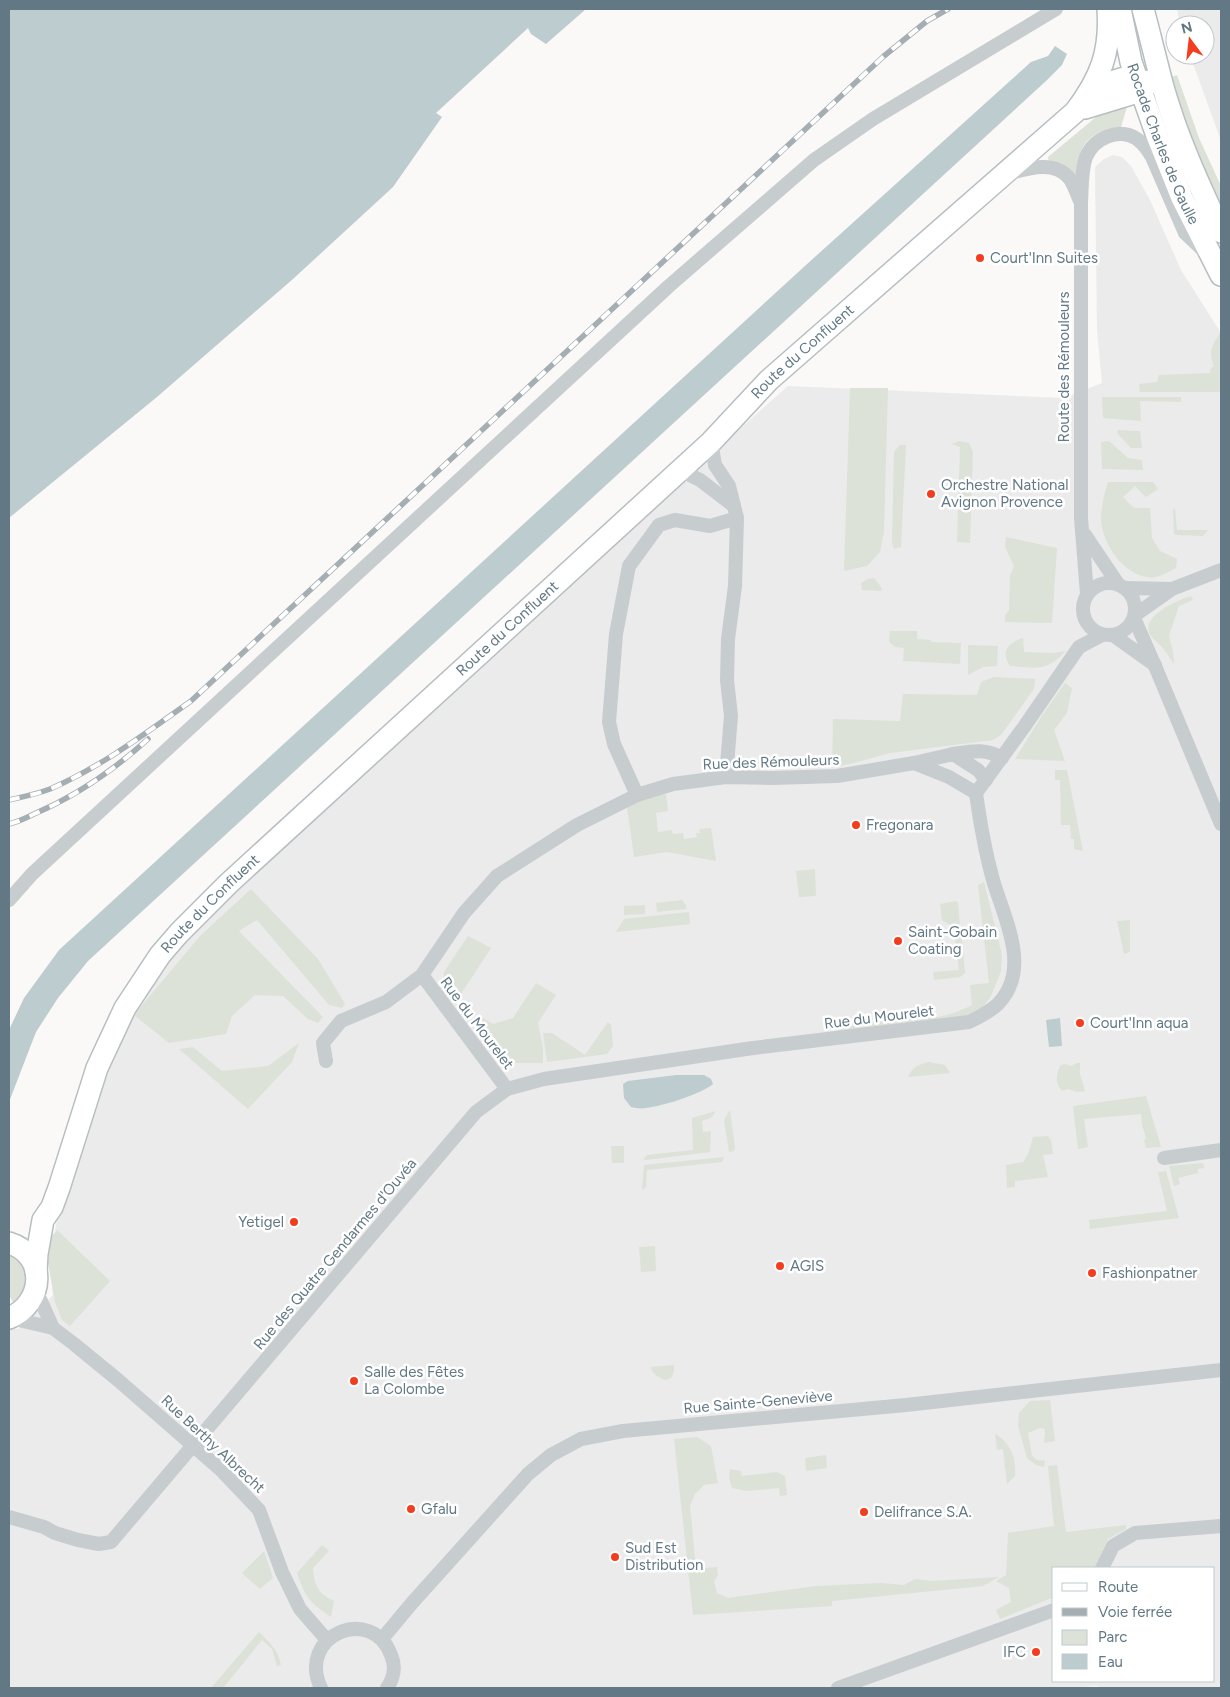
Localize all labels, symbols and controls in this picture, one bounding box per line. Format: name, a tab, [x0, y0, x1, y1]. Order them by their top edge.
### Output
north arrow	[1165, 15, 1215, 65]
text: N	[1179, 18, 1194, 38]
street label: Rocade Charles de Gaulle	[1123, 61, 1203, 227]
place label: Court'Inn Suites	[990, 249, 1098, 267]
marker: Court'Inn Suites	[974, 252, 986, 264]
street label: Route des Rémouleurs	[1055, 291, 1073, 443]
street label: Route du Confluent	[747, 301, 858, 402]
place label: Orchestre National Avignon Provence	[941, 476, 1068, 511]
marker: Orchestre National Avignon Provence	[925, 488, 937, 500]
street label: Route du Confluent	[452, 577, 562, 680]
street label: Rue des Rémouleurs	[702, 751, 840, 773]
place label: Fregonara	[866, 816, 934, 834]
marker: Fregonara	[850, 819, 862, 831]
street label: Route du Confluent	[157, 850, 263, 957]
place label: Saint-Gobain Coating	[908, 923, 997, 958]
marker: Saint-Gobain Coating	[892, 935, 904, 947]
street label: Rue du Mourelet	[437, 973, 518, 1073]
street label: Rue du Mourelet	[823, 1001, 935, 1033]
place label: Court'Inn aqua	[1090, 1014, 1188, 1032]
marker: Court'Inn aqua	[1074, 1017, 1086, 1029]
street label: Rue des Quatre Gendarmes d'Ouvéa	[250, 1155, 420, 1353]
place label: Yetigel	[238, 1213, 284, 1231]
marker: Yetigel	[288, 1216, 300, 1228]
place label: AGIS	[790, 1257, 824, 1275]
marker: AGIS	[774, 1260, 786, 1272]
place label: Fashionpatner	[1102, 1264, 1197, 1282]
marker: Fashionpatner	[1086, 1267, 1098, 1279]
place label: Salle des Fêtes La Colombe	[364, 1363, 464, 1398]
marker: Salle des Fêtes La Colombe	[348, 1375, 360, 1387]
street label: Rue Sainte-Geneviève	[683, 1387, 833, 1417]
street label: Rue Berthy Albrecht	[157, 1391, 269, 1497]
place label: Gfalu	[421, 1500, 457, 1518]
marker: Gfalu	[405, 1503, 417, 1515]
place label: Delifrance S.A.	[874, 1503, 972, 1521]
marker: Delifrance S.A.	[858, 1506, 870, 1518]
place label: Sud Est Distribution	[625, 1539, 703, 1574]
marker: Sud Est Distribution	[609, 1551, 621, 1563]
legend	[1052, 1567, 1215, 1682]
text: Route	[1098, 1578, 1138, 1596]
text: Voie ferrée	[1098, 1603, 1172, 1621]
text: Parc	[1098, 1628, 1127, 1646]
place label: IFC	[1003, 1643, 1026, 1661]
marker: IFC	[1030, 1646, 1042, 1658]
text: Eau	[1098, 1653, 1123, 1671]

